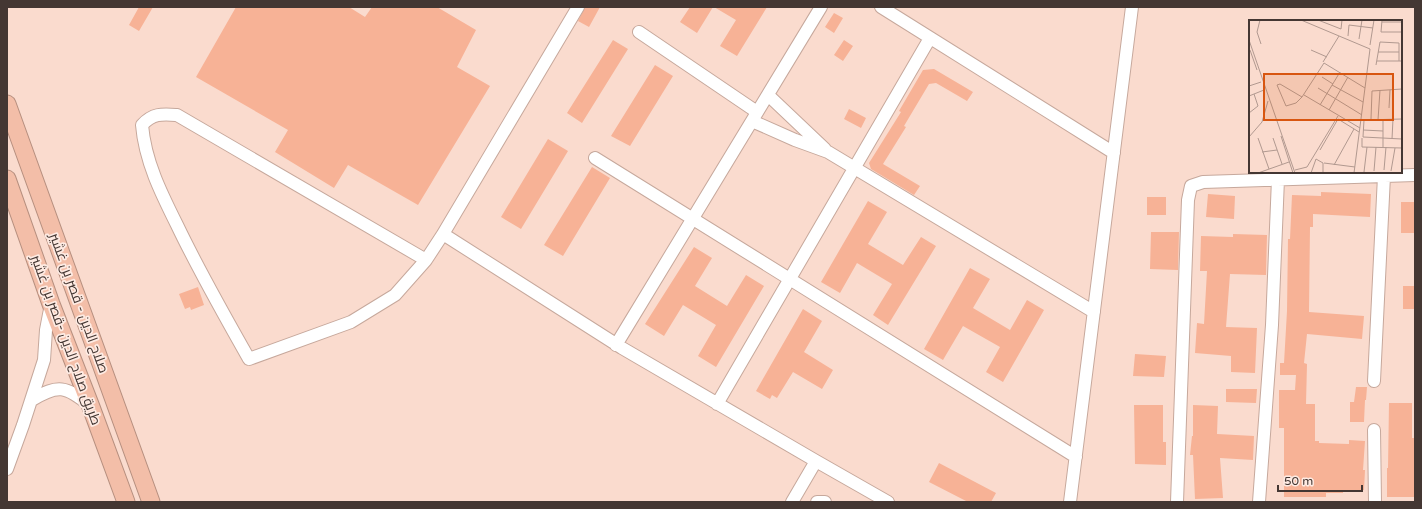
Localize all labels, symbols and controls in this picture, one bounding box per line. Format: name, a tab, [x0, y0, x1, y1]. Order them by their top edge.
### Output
inset map	[1249, 20, 1402, 173]
street label: صلاح الدين - قصر بن غشير	[45, 230, 112, 375]
street label: طريق صلاح الدين -قصر بن غشير	[27, 252, 105, 427]
scale bar	[1278, 467, 1362, 493]
text: 50 m	[1284, 474, 1313, 488]

